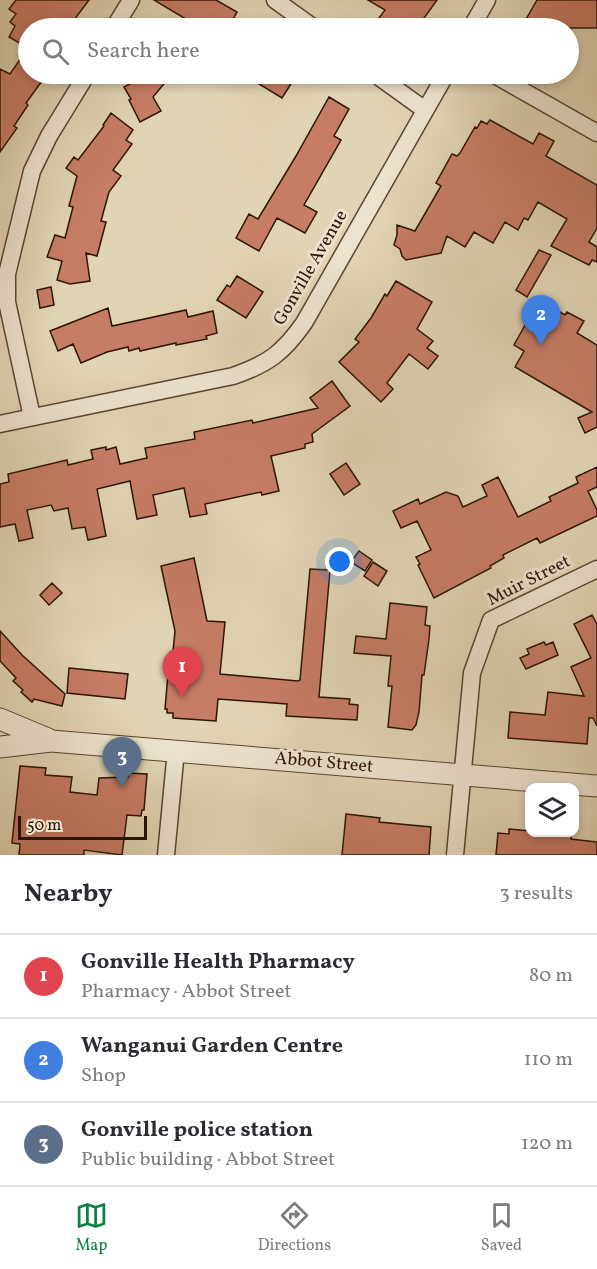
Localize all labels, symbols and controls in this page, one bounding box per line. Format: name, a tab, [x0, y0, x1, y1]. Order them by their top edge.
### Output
search box	[18, 18, 579, 84]
icon: search	[39, 35, 72, 68]
text: Search here	[87, 36, 200, 67]
street label: Gonville Avenue	[268, 206, 354, 330]
pin: 2	[522, 296, 560, 345]
your location	[325, 547, 354, 576]
street label: Muir Street	[483, 549, 575, 613]
pin: 1	[162, 648, 201, 697]
pin: 3	[102, 738, 142, 787]
street label: Abbot Street	[274, 746, 374, 780]
map controls	[525, 783, 579, 837]
button: layers	[525, 783, 579, 837]
scale bar	[18, 813, 147, 840]
text: 50 m	[27, 815, 61, 837]
text: Nearby	[24, 876, 113, 912]
text: 3 results	[499, 880, 573, 908]
text: Gonville Health Pharmacy	[81, 947, 355, 978]
text: 1	[39, 962, 48, 990]
text: 80 m	[529, 962, 573, 990]
text: Pharmacy · Abbot Street	[81, 978, 291, 1006]
text: Wanganui Garden Centre	[81, 1031, 343, 1062]
text: 2	[38, 1046, 49, 1074]
text: 110 m	[524, 1046, 573, 1074]
text: Shop	[81, 1062, 126, 1090]
text: Gonville police station	[81, 1115, 313, 1146]
text: 3	[38, 1130, 49, 1158]
text: 120 m	[521, 1130, 573, 1158]
text: Public building · Abbot Street	[81, 1146, 335, 1174]
tab: Map	[75, 1199, 108, 1257]
tab: Directions	[258, 1199, 331, 1257]
tab: Saved	[481, 1199, 522, 1257]

